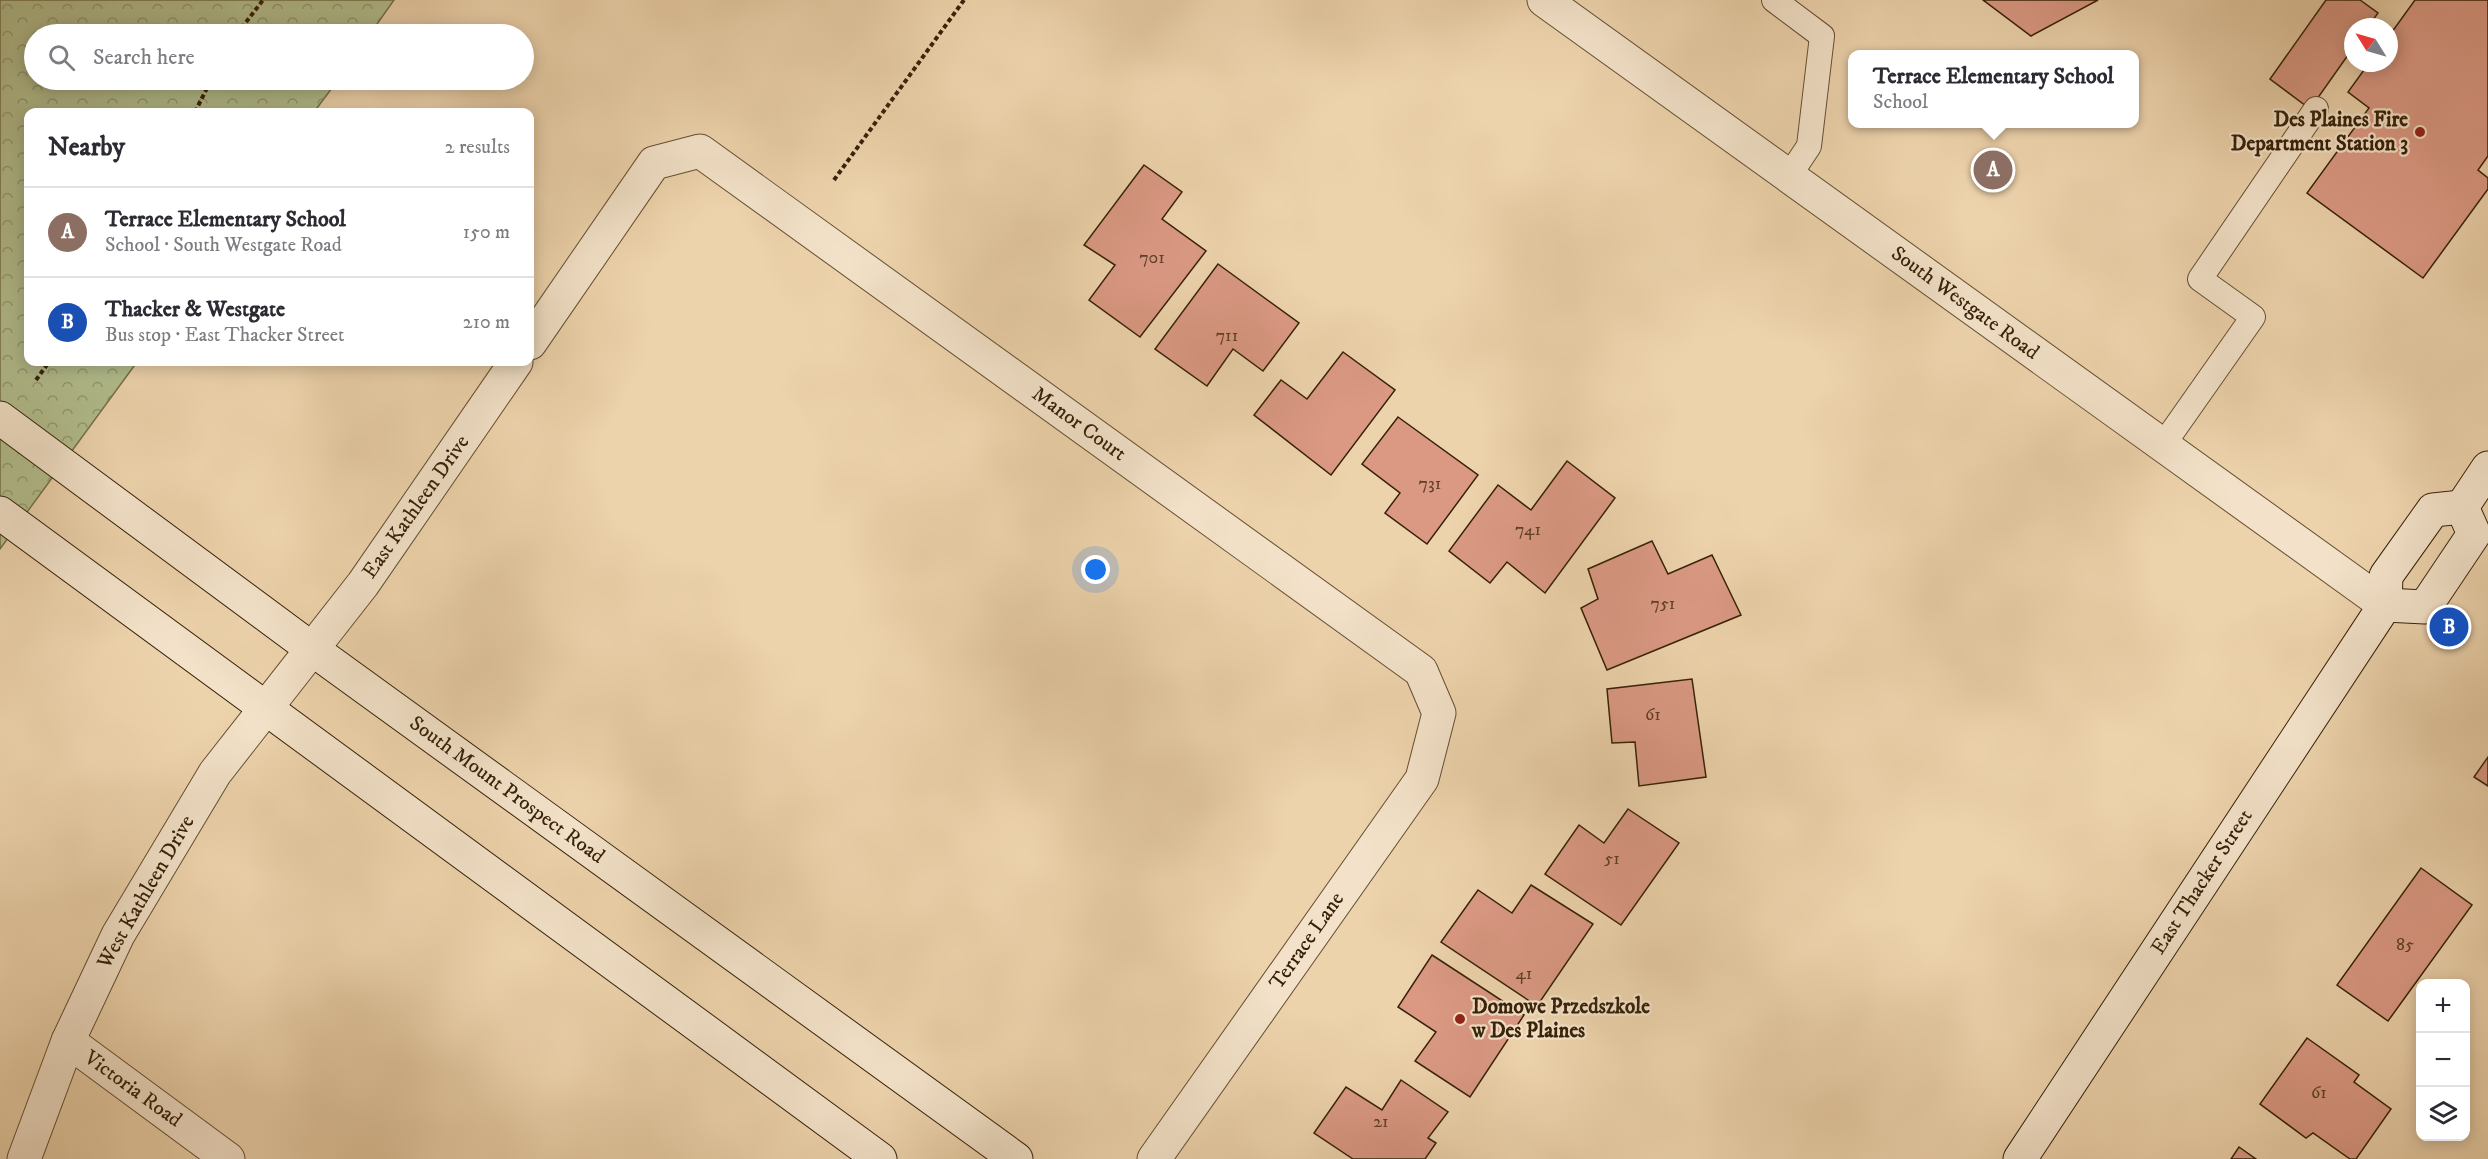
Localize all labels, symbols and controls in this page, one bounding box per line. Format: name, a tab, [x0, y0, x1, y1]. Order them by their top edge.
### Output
north arrow	[2344, 18, 2398, 72]
search box	[24, 24, 534, 90]
icon: search	[45, 41, 78, 74]
text: Search here	[93, 44, 195, 71]
popup	[1848, 50, 2139, 128]
text: Terrace Elementary School	[1873, 63, 2114, 90]
text: School	[1873, 90, 1928, 115]
place label: Des Plaines Fire Department Station 3	[2231, 107, 2408, 157]
marker: Des Plaines Fire Department Station 3	[2413, 125, 2427, 139]
text: Nearby	[48, 131, 125, 164]
text: 2 results	[445, 135, 510, 160]
pin: A	[1974, 148, 2012, 192]
text: Terrace Elementary School	[105, 206, 346, 233]
text: A	[61, 220, 74, 245]
text: 150 m	[463, 220, 510, 245]
text: School · South Westgate Road	[105, 233, 342, 258]
street label: South Westgate Road	[1886, 241, 2045, 366]
house number: 701	[1139, 247, 1165, 269]
text: Thacker & Westgate	[105, 296, 285, 323]
text: B	[61, 310, 74, 335]
text: 210 m	[463, 310, 510, 335]
text: Bus stop · East Thacker Street	[105, 323, 344, 348]
house number: 711	[1216, 325, 1238, 347]
street label: Manor Court	[1027, 381, 1131, 467]
street label: East Kathleen Drive	[357, 430, 475, 584]
house number: 731	[1419, 473, 1441, 495]
house number: 741	[1515, 519, 1541, 541]
your location	[1081, 555, 1110, 584]
house number: 751	[1651, 593, 1675, 615]
pin: B	[2430, 604, 2468, 650]
house number: 61	[1645, 704, 1661, 726]
street label: South Mount Prospect Road	[404, 710, 610, 870]
street label: East Thacker Street	[2145, 804, 2259, 959]
street label: West Kathleen Drive	[91, 811, 201, 974]
house number: 51	[1604, 848, 1620, 870]
street label: Terrace Lane	[1264, 887, 1350, 995]
house number: 85	[2396, 934, 2414, 956]
house number: 41	[1516, 963, 1532, 985]
map controls	[2416, 979, 2470, 1141]
button: +	[2416, 979, 2470, 1033]
place label: Domowe Przedszkole w Des Plaines	[1471, 994, 1650, 1044]
marker: Domowe Przedszkole w Des Plaines	[1453, 1012, 1467, 1026]
button: −	[2416, 1033, 2470, 1087]
street label: Victoria Road	[78, 1044, 187, 1133]
house number: 61	[2311, 1082, 2327, 1104]
button: layers	[2416, 1087, 2470, 1141]
house number: 21	[1373, 1111, 1389, 1133]

